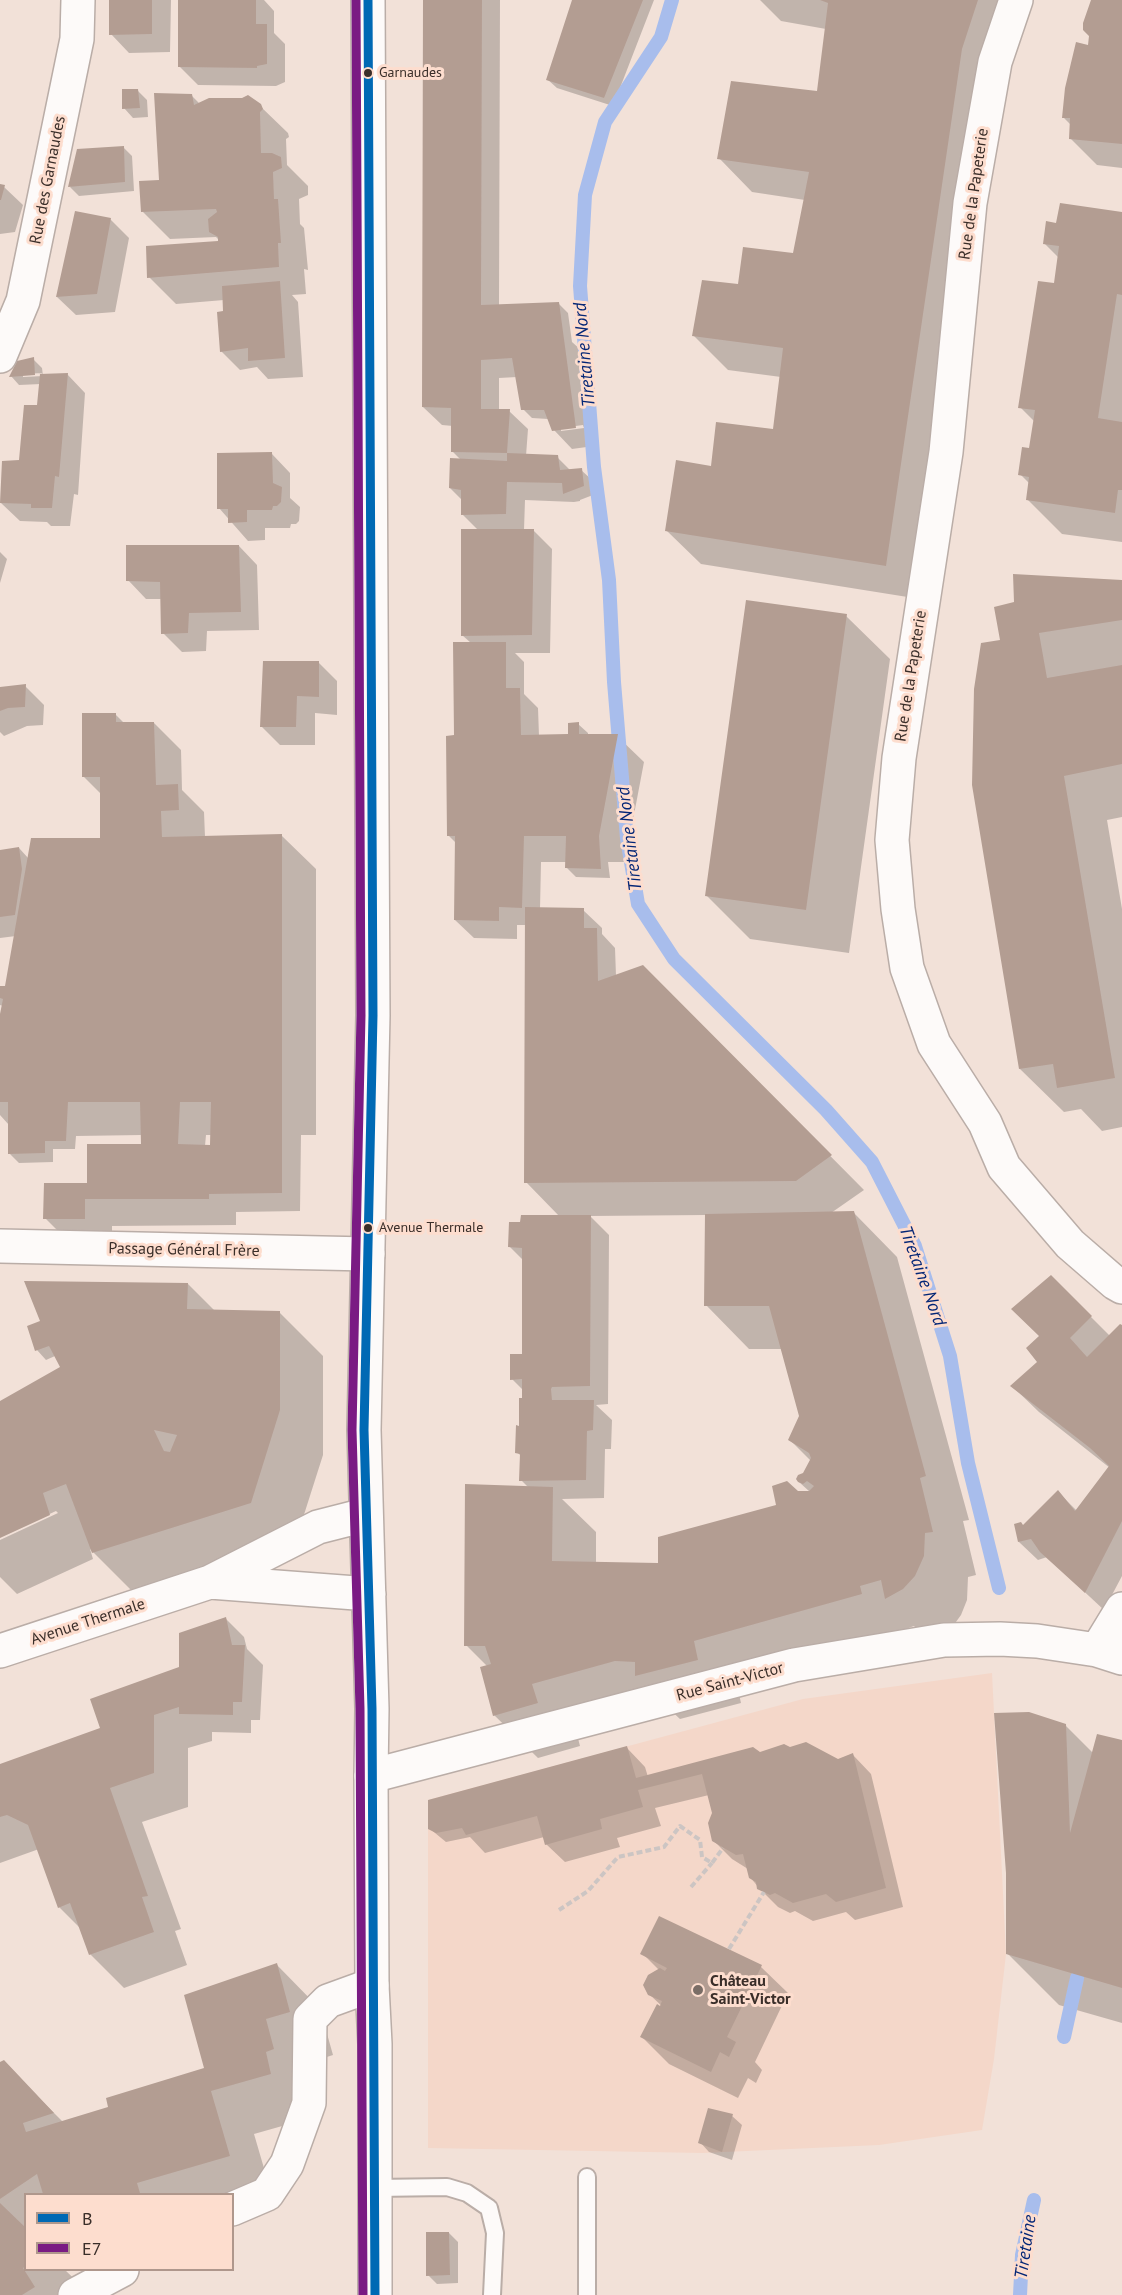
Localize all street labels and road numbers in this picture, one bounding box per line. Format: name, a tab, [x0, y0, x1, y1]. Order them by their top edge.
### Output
street label: Rue des Garnaudes	[26, 114, 70, 246]
street label: Rue de la Papeterie	[955, 127, 993, 261]
street label: Rue de la Papeterie	[891, 609, 931, 743]
street label: Passage Général Frère	[108, 1239, 260, 1261]
street label: Avenue Thermale	[28, 1594, 148, 1650]
street label: Rue Saint-Victor	[674, 1659, 786, 1705]

